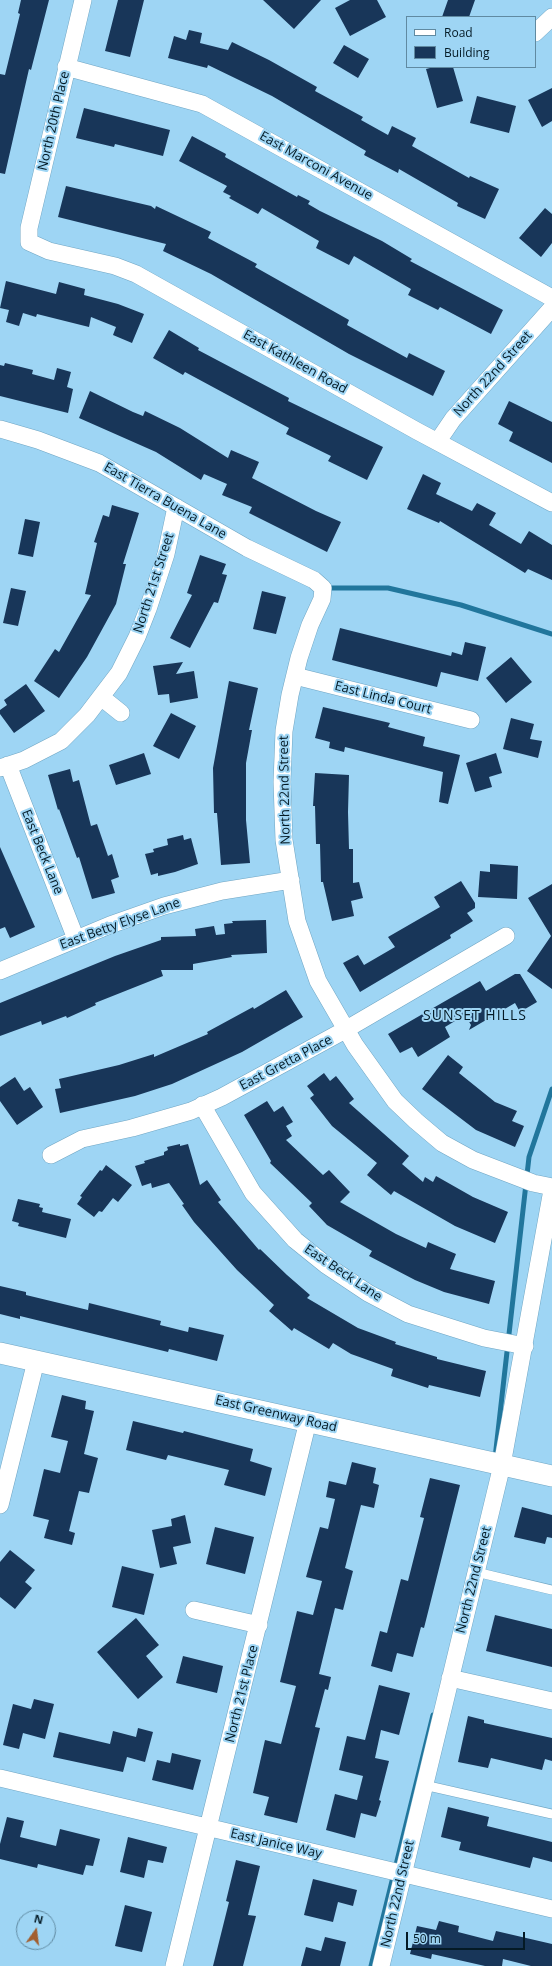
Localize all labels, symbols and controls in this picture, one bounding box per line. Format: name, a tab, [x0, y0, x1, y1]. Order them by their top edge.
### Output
legend	[406, 16, 536, 68]
text: Road	[444, 24, 473, 41]
text: Building	[444, 44, 489, 61]
street label: North 20th Place	[35, 70, 73, 172]
street label: East Marconi Avenue	[257, 128, 375, 204]
street label: East Kathleen Road	[240, 327, 350, 397]
street label: North 22nd Street	[451, 328, 535, 420]
street label: East Tierra Buena Lane	[101, 459, 229, 543]
street label: North 21st Street	[130, 531, 178, 635]
street label: East Linda Court	[333, 678, 433, 718]
street label: North 22nd Street	[276, 735, 294, 845]
street label: East Beck Lane	[18, 807, 66, 897]
street label: East Betty Elyse Lane	[58, 895, 182, 953]
district label: SUNSET HILLS	[423, 1008, 527, 1024]
street label: East Gretta Place	[237, 1032, 335, 1094]
street label: East Beck Lane	[301, 1241, 385, 1305]
street label: East Greenway Road	[214, 1392, 338, 1436]
street label: North 22nd Street	[453, 1525, 495, 1635]
street label: North 21st Place	[222, 1644, 262, 1744]
street label: East Janice Way	[229, 1826, 323, 1862]
street label: North 22nd Street	[378, 1839, 418, 1949]
north arrow	[16, 1910, 56, 1950]
text: N	[33, 1910, 45, 1927]
scale bar	[408, 1924, 527, 1950]
text: 50 m	[413, 1930, 441, 1947]

